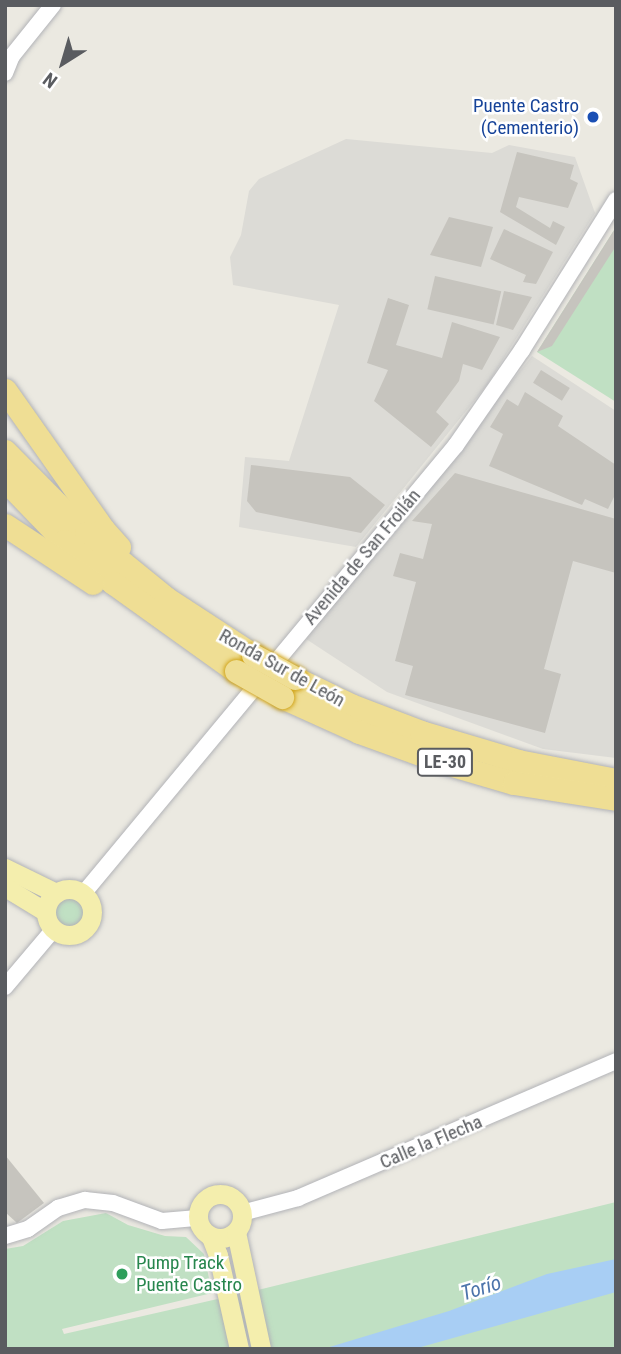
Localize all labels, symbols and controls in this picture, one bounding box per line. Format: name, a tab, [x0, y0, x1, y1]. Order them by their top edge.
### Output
north arrow	[28, 28, 98, 98]
text: N	[38, 67, 62, 93]
place label: Puente Castro (Cementerio)	[473, 95, 579, 139]
marker: Puente Castro (Cementerio)	[585, 109, 601, 125]
street label: Avenida de San Froilán	[299, 485, 425, 629]
street label: Ronda Sur de León	[215, 624, 349, 712]
road number: LE-30	[415, 748, 475, 776]
street label: Calle la Flecha	[376, 1110, 486, 1174]
place label: Pump Track Puente Castro	[136, 1252, 242, 1296]
marker: Pump Track Puente Castro	[114, 1266, 130, 1282]
water label: Torío	[458, 1270, 504, 1306]

